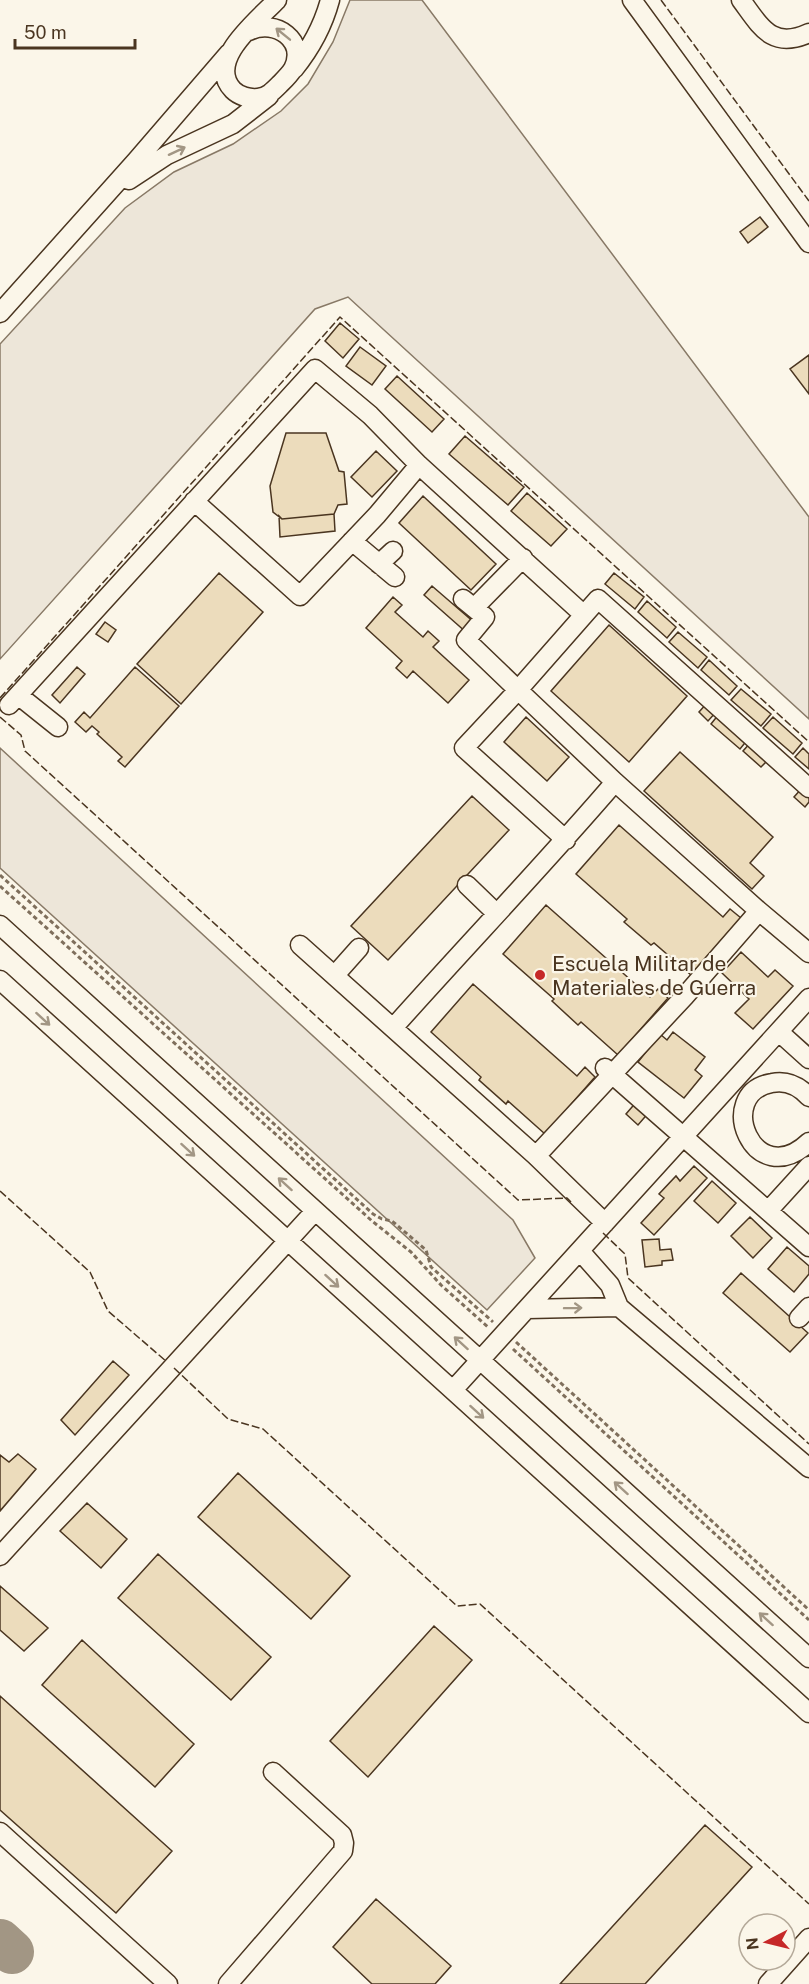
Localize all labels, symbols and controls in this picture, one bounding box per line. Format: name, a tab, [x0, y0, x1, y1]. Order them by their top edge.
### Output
scale bar	[15, 12, 135, 50]
text: 50 m	[24, 22, 67, 43]
one-way arrow	[275, 27, 291, 40]
one-way arrow	[168, 144, 186, 156]
place label: Escuela Militar de Materiales de Guerra	[552, 951, 756, 1000]
marker: Escuela Militar de Materiales de Guerra	[533, 968, 547, 982]
one-way arrow	[36, 1012, 51, 1026]
one-way arrow	[180, 1143, 195, 1157]
one-way arrow	[278, 1177, 293, 1191]
one-way arrow	[325, 1274, 340, 1288]
one-way arrow	[563, 1302, 583, 1314]
one-way arrow	[454, 1336, 469, 1350]
one-way arrow	[469, 1405, 484, 1419]
one-way arrow	[614, 1481, 629, 1495]
one-way arrow	[758, 1612, 773, 1626]
north arrow	[737, 1912, 797, 1972]
text: N	[742, 1936, 763, 1951]

